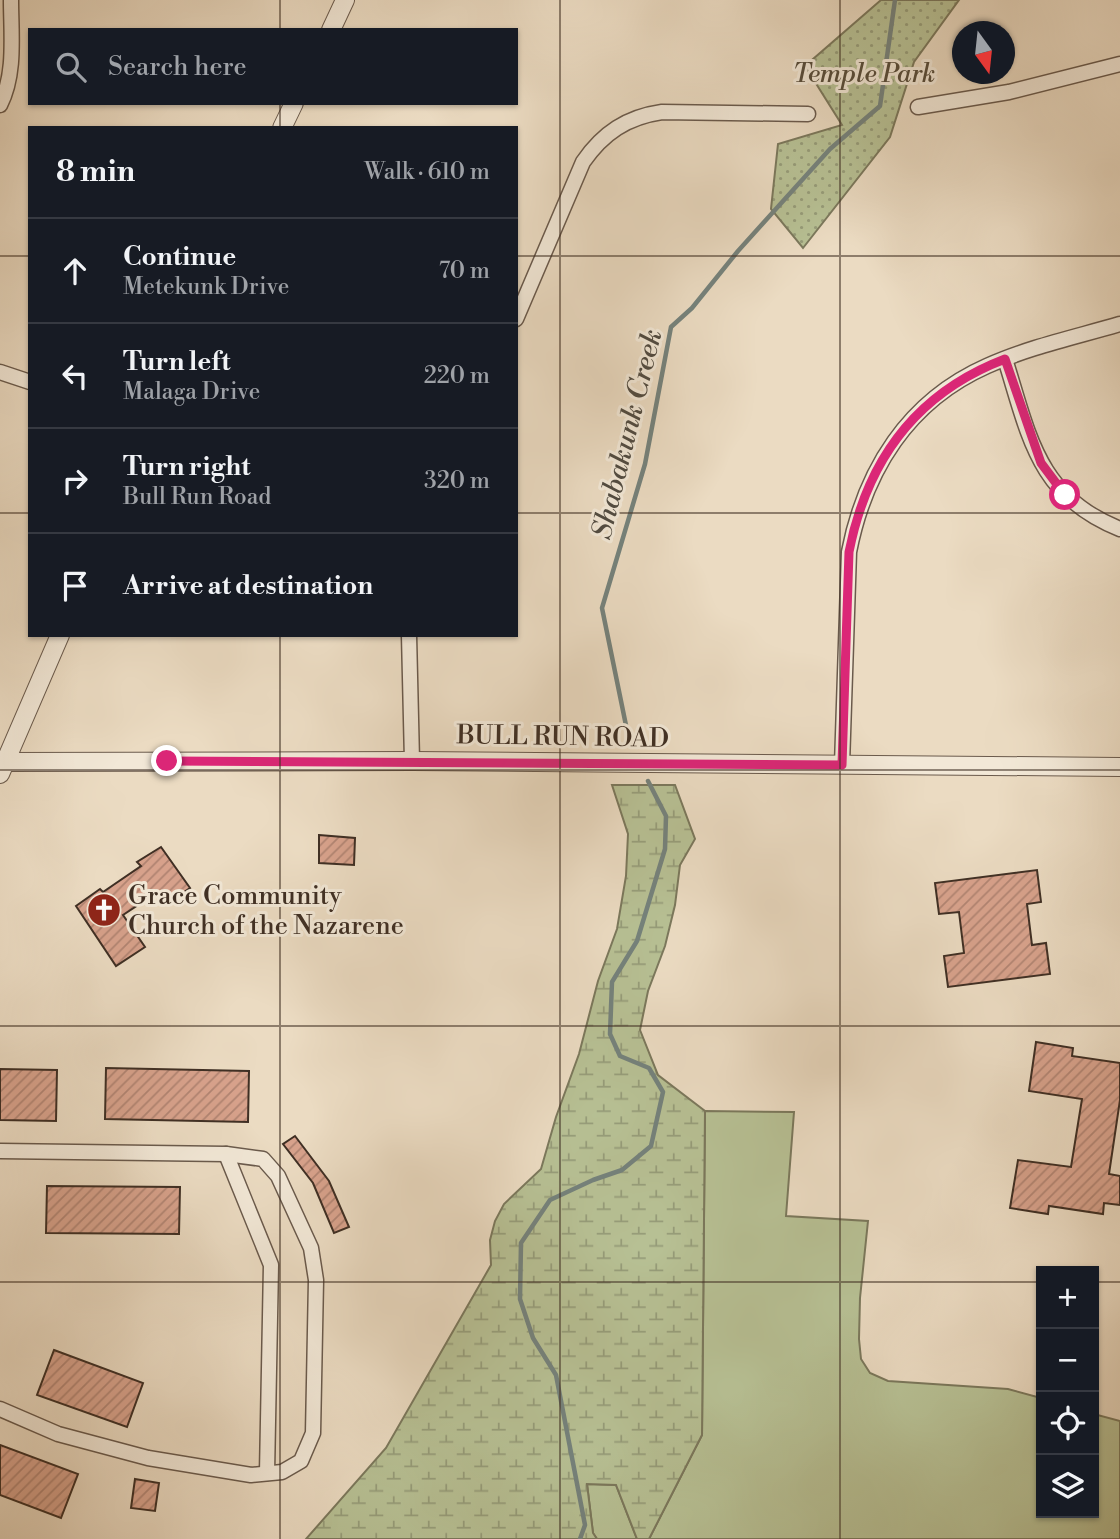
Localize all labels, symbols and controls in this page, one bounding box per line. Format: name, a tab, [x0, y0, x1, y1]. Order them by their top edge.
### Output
north arrow	[952, 21, 1015, 84]
search box	[28, 28, 518, 105]
icon: search	[52, 48, 90, 86]
text: Search here	[108, 51, 247, 83]
park label: Temple Park	[793, 58, 935, 90]
text: 8 min	[56, 153, 135, 191]
text: Walk · 610 m	[364, 158, 490, 186]
text: Continue	[123, 241, 236, 273]
icon: ahead	[56, 252, 94, 290]
text: 70 m	[439, 257, 490, 285]
text: Metekunk Drive	[123, 273, 289, 301]
water label: Shabakunk Creek	[584, 326, 670, 543]
text: Turn left	[123, 346, 231, 378]
icon: left	[56, 357, 94, 395]
text: 220 m	[424, 362, 490, 390]
text: Malaga Drive	[123, 378, 260, 406]
text: Turn right	[123, 451, 251, 483]
icon: right	[56, 462, 94, 500]
text: 320 m	[424, 467, 490, 495]
route start	[1049, 479, 1080, 510]
text: Bull Run Road	[123, 483, 271, 511]
icon: arrive	[56, 567, 94, 605]
text: Arrive at destination	[123, 570, 373, 602]
street label: BULL RUN ROAD	[455, 719, 669, 755]
route end	[151, 745, 182, 776]
place label: Grace Community Church of the Nazarene	[128, 880, 404, 942]
church icon: Grace Community Church of the Nazarene	[85, 891, 123, 929]
map controls	[1036, 1266, 1099, 1518]
button: +	[1036, 1266, 1099, 1329]
button: −	[1036, 1329, 1099, 1392]
button: locate	[1036, 1392, 1099, 1455]
button: layers	[1036, 1455, 1099, 1518]

